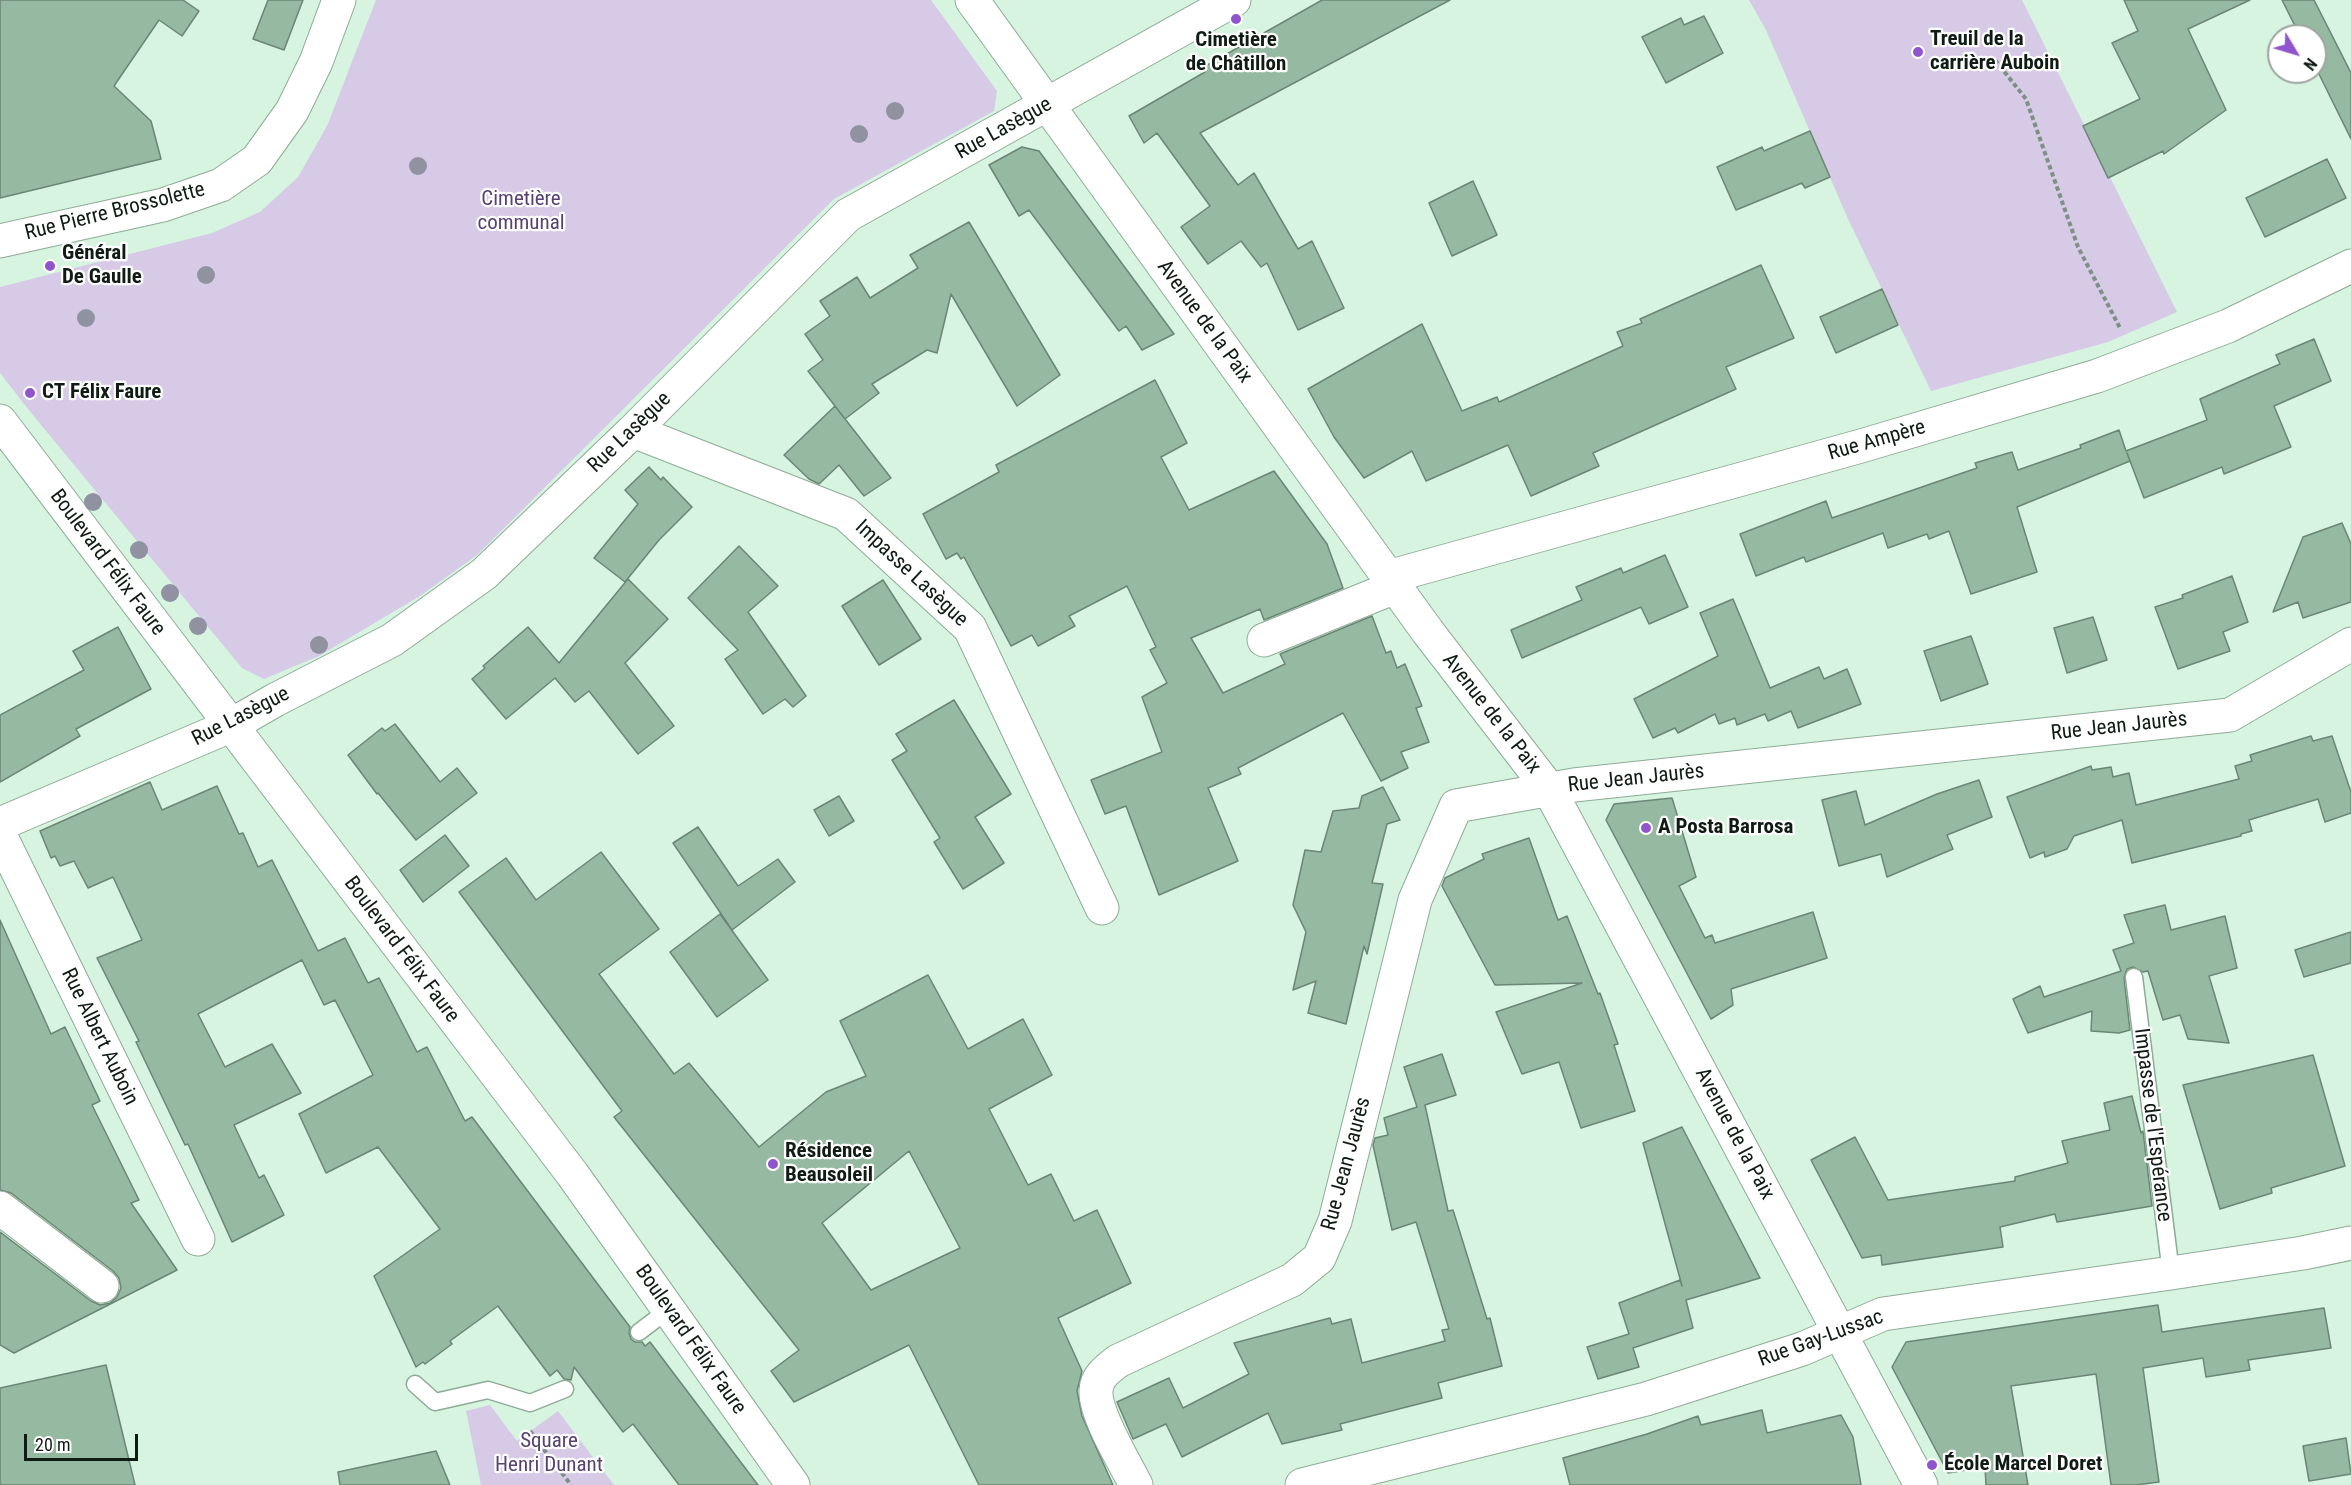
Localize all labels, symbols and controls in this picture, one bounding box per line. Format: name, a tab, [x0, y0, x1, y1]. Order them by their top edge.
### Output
marker: Cimetière de Châtillon	[1229, 12, 1243, 26]
north arrow	[2267, 24, 2327, 84]
place label: Treuil de la carrière Auboin	[1930, 27, 2060, 77]
place label: Cimetière de Châtillon	[1186, 28, 1286, 78]
marker: Treuil de la carrière Auboin	[1911, 45, 1925, 59]
text: N	[2300, 54, 2321, 74]
street label: Rue Lasègue	[952, 92, 1056, 166]
street label: Rue Pierre Brossolette	[23, 177, 207, 247]
park label: Cimetière communal	[477, 187, 565, 237]
place label: Général De Gaulle	[62, 241, 142, 291]
street label: Avenue de la Paix	[1151, 256, 1257, 388]
marker: Général De Gaulle	[43, 259, 57, 273]
place label: CT Félix Faure	[42, 380, 161, 406]
marker: CT Félix Faure	[23, 386, 37, 400]
street label: Rue Lasègue	[583, 387, 677, 479]
street label: Rue Ampère	[1825, 415, 1929, 467]
street label: Boulevard Félix Faure	[44, 485, 170, 641]
street label: Impasse Lasègue	[849, 515, 973, 633]
street label: Avenue de la Paix	[1436, 649, 1546, 779]
street label: Rue Lasègue	[188, 682, 294, 752]
street label: Rue Jean Jaurès	[2050, 707, 2188, 747]
street label: Rue Jean Jaurès	[1567, 759, 1705, 799]
place label: A Posta Barrosa	[1658, 815, 1793, 841]
marker: A Posta Barrosa	[1639, 821, 1653, 835]
street label: Boulevard Félix Faure	[338, 872, 464, 1028]
street label: Rue Albert Auboin	[55, 964, 143, 1110]
street label: Impasse de l'Espérance	[2128, 1027, 2176, 1223]
street label: Avenue de la Paix	[1689, 1064, 1779, 1204]
street label: Rue Jean Jaurès	[1317, 1095, 1377, 1233]
place label: Résidence Beausoleil	[785, 1139, 873, 1189]
marker: Résidence Beausoleil	[766, 1157, 780, 1171]
street label: Boulevard Félix Faure	[629, 1261, 751, 1419]
street label: Rue Gay-Lussac	[1755, 1305, 1887, 1373]
scale bar	[27, 1422, 141, 1460]
park label: Square Henri Dunant	[495, 1429, 603, 1479]
text: 20 m	[35, 1434, 70, 1455]
place label: École Marcel Doret	[1944, 1452, 2102, 1478]
marker: École Marcel Doret	[1925, 1458, 1939, 1472]

